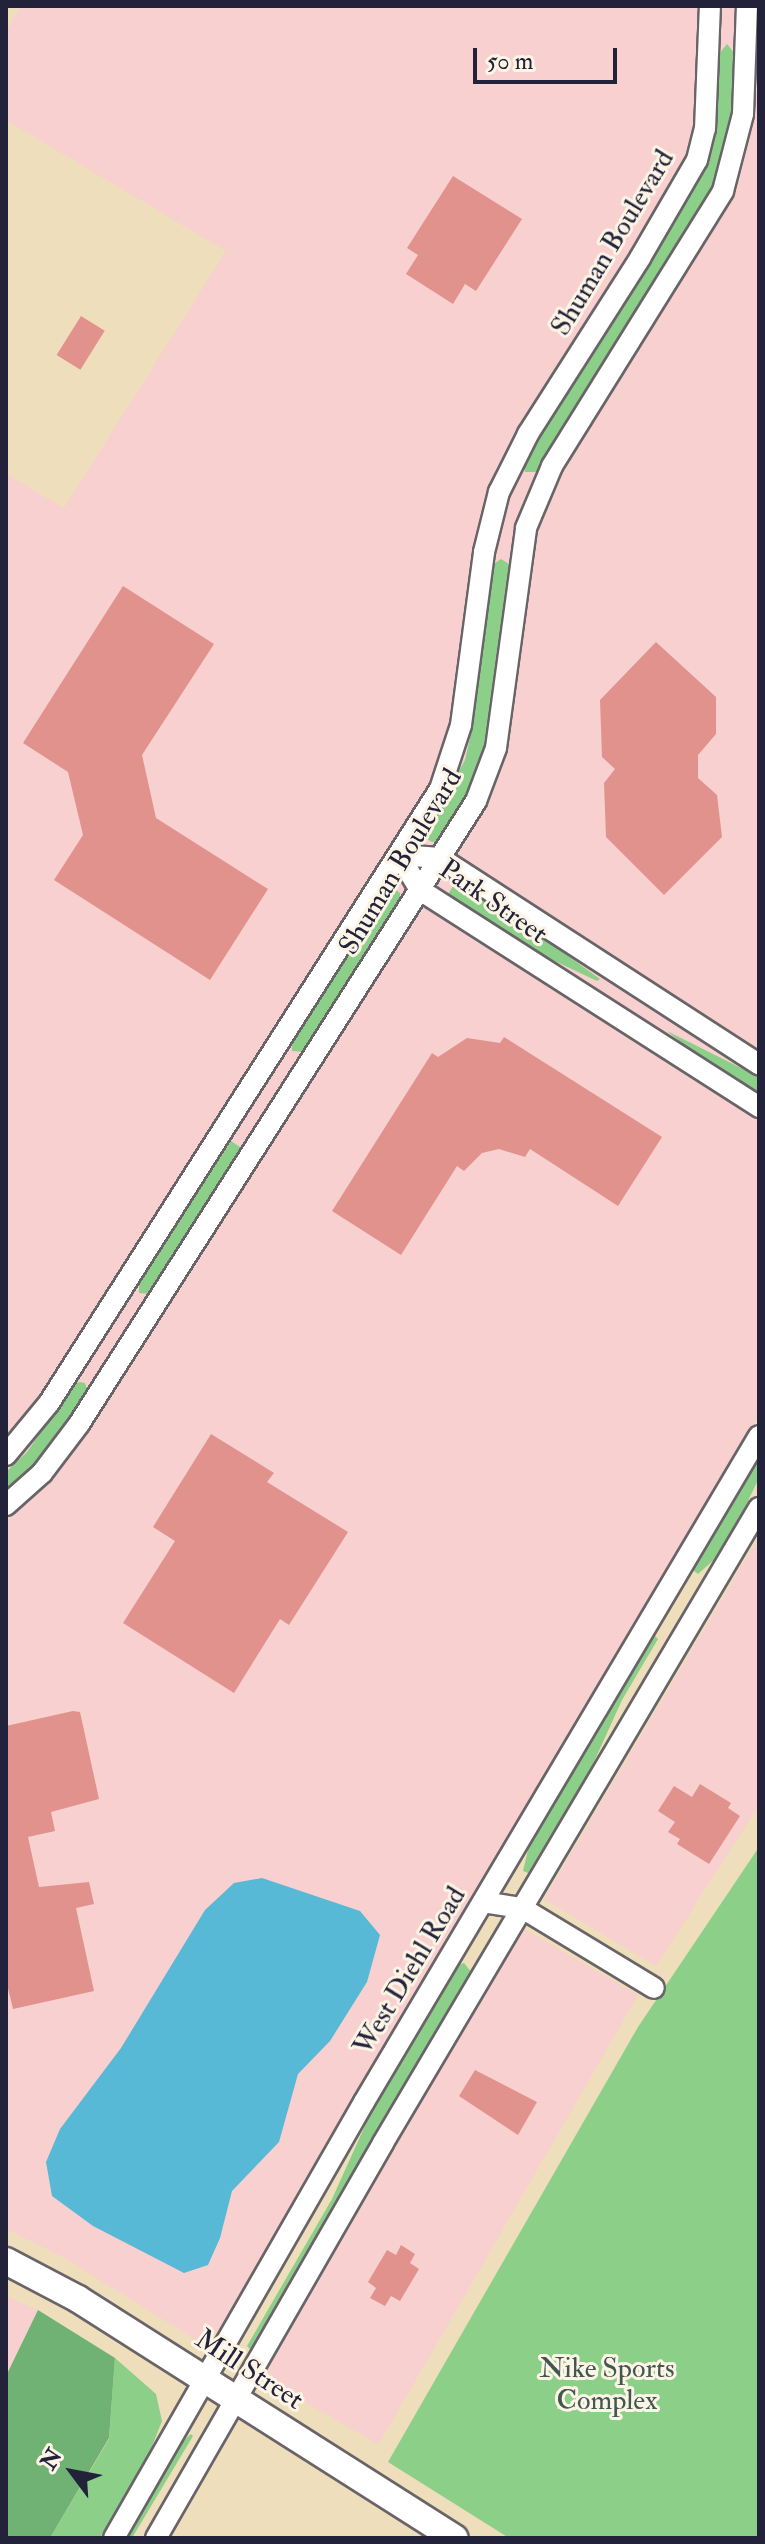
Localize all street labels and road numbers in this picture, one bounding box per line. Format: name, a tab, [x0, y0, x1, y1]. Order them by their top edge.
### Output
street label: Shuman Boulevard	[544, 144, 682, 342]
street label: Shuman Boulevard	[332, 763, 470, 961]
street label: Park Street	[432, 853, 554, 951]
street label: West Diehl Road	[347, 1881, 473, 2061]
street label: Mill Street	[189, 2323, 309, 2417]

